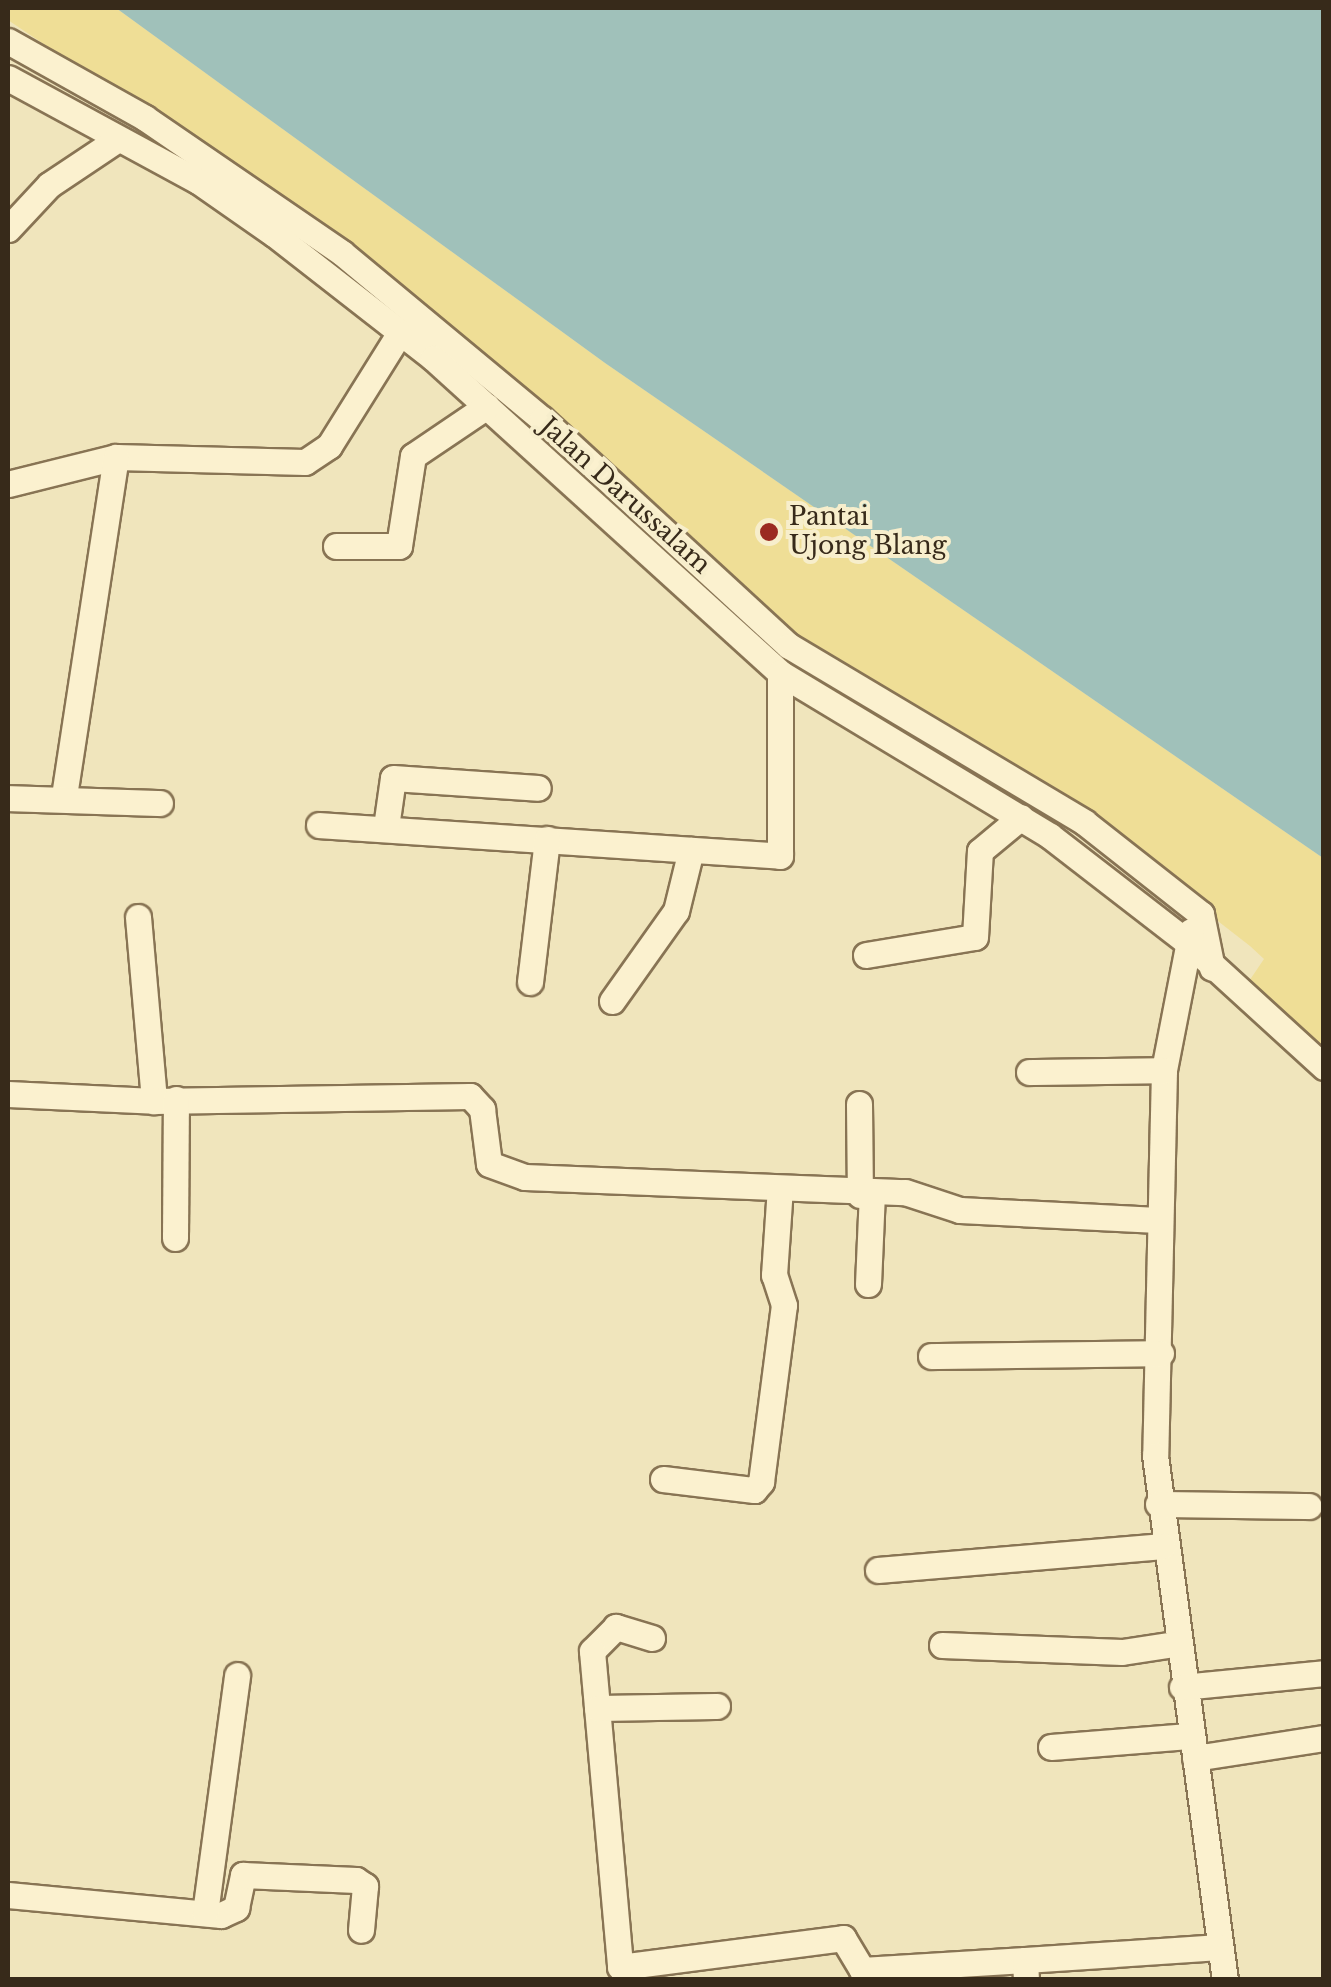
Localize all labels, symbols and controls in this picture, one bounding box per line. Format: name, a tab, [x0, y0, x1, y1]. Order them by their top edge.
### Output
street label: Jalan Darussalam	[534, 412, 716, 580]
place label: Pantai Ujong Blang	[789, 503, 947, 562]
marker: Pantai Ujong Blang	[758, 521, 780, 543]

